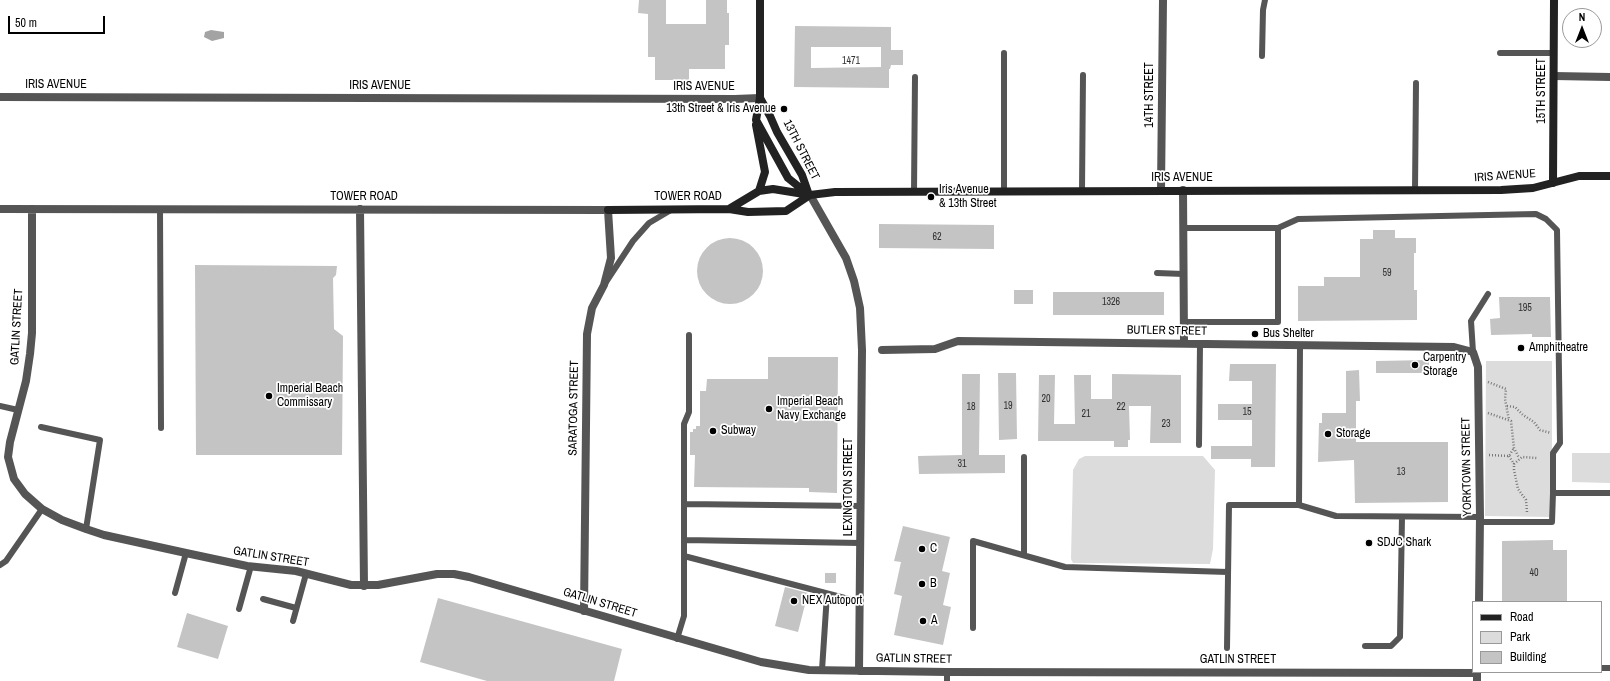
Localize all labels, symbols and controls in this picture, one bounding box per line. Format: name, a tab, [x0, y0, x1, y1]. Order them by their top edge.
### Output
scale bar	[10, 8, 107, 34]
north arrow	[1562, 8, 1602, 48]
text: N	[1579, 10, 1585, 24]
text: 50 m	[15, 15, 37, 31]
house number: 1471	[842, 55, 860, 67]
street label: 15TH STREET	[1535, 58, 1549, 124]
street label: 14TH STREET	[1143, 62, 1157, 128]
street label: IRIS AVENUE	[25, 78, 87, 92]
street label: IRIS AVENUE	[349, 79, 411, 93]
street label: IRIS AVENUE	[673, 80, 735, 94]
place label: 13th Street & Iris Avenue	[666, 102, 776, 116]
marker: 13th Street & Iris Avenue	[779, 104, 789, 114]
street label: 13TH STREET	[780, 117, 822, 183]
street label: IRIS AVENUE	[1474, 167, 1536, 185]
street label: IRIS AVENUE	[1151, 171, 1213, 185]
place label: Iris Avenue & 13th Street	[939, 183, 996, 211]
street label: TOWER ROAD	[330, 190, 398, 204]
street label: TOWER ROAD	[654, 190, 722, 204]
marker: Iris Avenue & 13th Street	[926, 192, 936, 202]
house number: 62	[932, 231, 942, 243]
house number: 59	[1382, 267, 1392, 279]
street label: GATLIN STREET	[8, 288, 26, 366]
house number: 1326	[1102, 296, 1120, 308]
house number: 195	[1518, 302, 1532, 314]
street label: BUTLER STREET	[1127, 323, 1207, 339]
place label: Bus Shelter	[1263, 327, 1314, 341]
marker: Bus Shelter	[1250, 329, 1260, 339]
place label: Amphitheatre	[1529, 341, 1588, 355]
marker: Amphitheatre	[1516, 343, 1526, 353]
place label: Carpentry Storage	[1423, 351, 1466, 379]
street label: SARATOGA STREET	[566, 360, 582, 456]
marker: Carpentry Storage	[1410, 360, 1420, 370]
place label: Imperial Beach Commissary	[277, 382, 343, 410]
marker: Imperial Beach Commissary	[264, 391, 274, 401]
house number: 20	[1041, 393, 1051, 405]
place label: Imperial Beach Navy Exchange	[777, 395, 846, 423]
house number: 19	[1003, 400, 1013, 412]
house number: 18	[966, 401, 976, 413]
house number: 22	[1116, 401, 1126, 413]
marker: Imperial Beach Navy Exchange	[764, 404, 774, 414]
house number: 15	[1242, 406, 1252, 418]
house number: 21	[1081, 408, 1091, 420]
street label: YORKTOWN STREET	[1459, 417, 1475, 517]
house number: 23	[1161, 418, 1171, 430]
place label: Subway	[721, 424, 756, 438]
marker: Subway	[708, 426, 718, 436]
place label: Storage	[1336, 427, 1370, 441]
marker: Storage	[1323, 429, 1333, 439]
street label: LEXINGTON STREET	[842, 438, 856, 536]
house number: 31	[957, 458, 967, 470]
house number: 13	[1396, 466, 1406, 478]
place label: SDJC Shark	[1377, 536, 1431, 550]
marker: SDJC Shark	[1364, 538, 1374, 548]
place label: C	[930, 542, 937, 556]
street label: GATLIN STREET	[232, 544, 310, 570]
marker: C	[917, 544, 927, 554]
house number: 40	[1529, 567, 1539, 579]
place label: B	[930, 577, 937, 591]
marker: B	[917, 579, 927, 589]
street label: GATLIN STREET	[561, 585, 639, 621]
place label: NEX Autoport	[802, 594, 862, 608]
marker: NEX Autoport	[789, 596, 799, 606]
legend	[1472, 601, 1602, 673]
text: Road	[1510, 609, 1534, 625]
place label: A	[931, 614, 938, 628]
marker: A	[918, 616, 928, 626]
text: Park	[1510, 629, 1530, 645]
text: Building	[1510, 649, 1546, 665]
street label: GATLIN STREET	[876, 651, 952, 667]
street label: GATLIN STREET	[1200, 653, 1276, 667]

